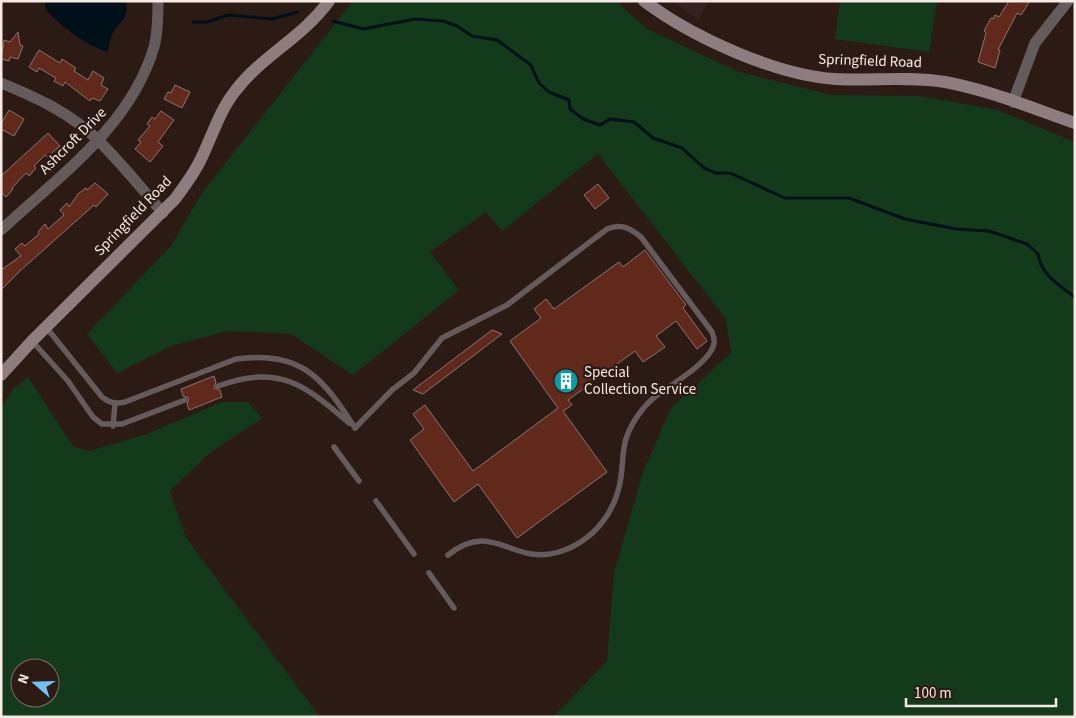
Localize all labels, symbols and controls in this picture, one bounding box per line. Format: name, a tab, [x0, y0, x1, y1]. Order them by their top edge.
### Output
street label: Springfield Road	[818, 49, 922, 73]
street label: Ashcroft Drive	[35, 103, 111, 179]
street label: Springfield Road	[89, 171, 177, 261]
place label: Special Collection Service	[584, 362, 696, 400]
building icon: Special Collection Service	[553, 368, 579, 394]
north arrow	[10, 658, 60, 708]
text: N	[13, 671, 35, 687]
scale bar	[906, 676, 1056, 708]
text: 100 m	[914, 683, 952, 704]

